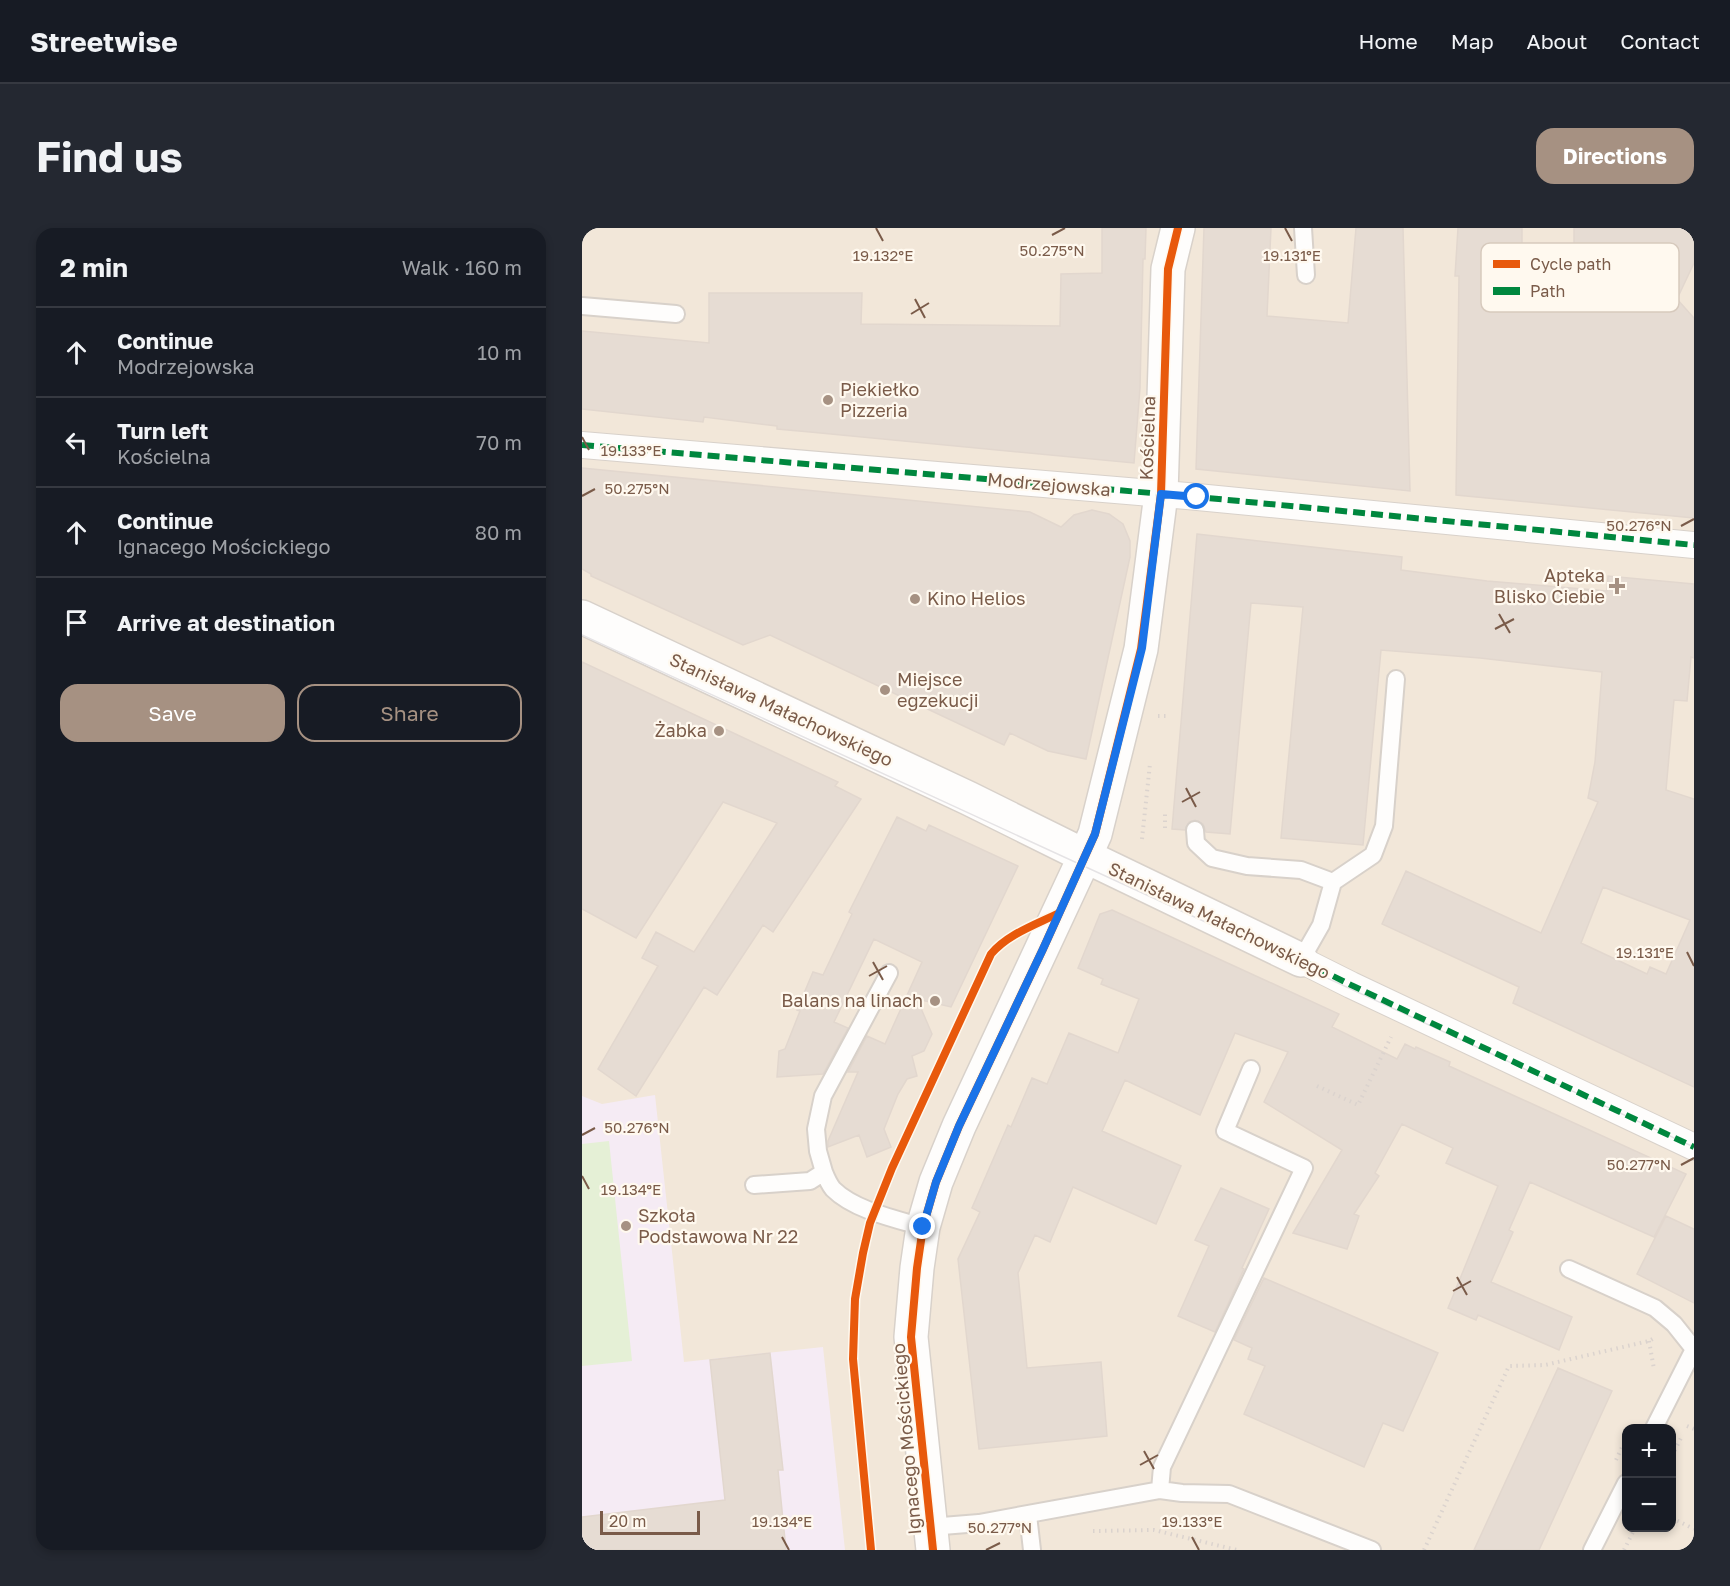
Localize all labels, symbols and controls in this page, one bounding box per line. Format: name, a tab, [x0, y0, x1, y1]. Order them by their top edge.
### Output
text: Streetwise	[30, 25, 178, 58]
text: Home	[1358, 28, 1418, 54]
text: Map	[1451, 28, 1494, 54]
text: About	[1527, 28, 1587, 54]
text: Contact	[1620, 28, 1700, 54]
button: Directions	[1536, 128, 1694, 184]
text: Find us	[36, 131, 183, 181]
text: 50.275°N	[1019, 241, 1085, 259]
legend	[1481, 243, 1679, 312]
text: 19.132°E	[853, 246, 913, 264]
text: 19.131°E	[1263, 246, 1321, 264]
text: 2 min	[60, 252, 128, 283]
text: Cycle path	[1530, 254, 1611, 274]
text: Walk · 160 m	[402, 255, 522, 279]
text: Path	[1530, 281, 1565, 301]
text: Continue	[117, 327, 213, 354]
icon: ahead	[60, 336, 93, 369]
text: 10 m	[477, 340, 522, 364]
text: Modrzejowska	[117, 354, 255, 378]
place label: Piekiełko Pizzeria	[840, 378, 919, 421]
marker: Piekiełko Pizzeria	[821, 393, 835, 407]
street label: Kościelna	[1135, 395, 1159, 481]
text: Turn left	[117, 417, 208, 444]
icon: left	[60, 426, 93, 459]
text: 70 m	[476, 430, 522, 454]
text: 19.133°E	[601, 441, 661, 459]
text: Kościelna	[117, 444, 211, 468]
street label: Modrzejowska	[986, 468, 1112, 500]
text: 50.275°N	[604, 479, 670, 497]
route start	[1183, 483, 1209, 509]
text: Continue	[117, 507, 213, 534]
icon: ahead	[60, 516, 93, 549]
text: 50.276°N	[1606, 516, 1672, 534]
text: 80 m	[475, 520, 522, 544]
text: Ignacego Mościckiego	[117, 534, 331, 558]
place label: Apteka Blisko Ciebie	[1494, 564, 1605, 607]
marker: Apteka Blisko Ciebie	[1610, 579, 1624, 593]
place label: Kino Helios	[927, 587, 1026, 609]
marker: Kino Helios	[908, 592, 922, 606]
icon: arrive	[60, 606, 93, 639]
text: Arrive at destination	[117, 609, 335, 636]
street label: Stanisława Małachowskiego	[666, 648, 897, 771]
place label: Miejsce egzekucji	[897, 668, 979, 711]
marker: Miejsce egzekucji	[878, 683, 892, 697]
button: Save	[60, 684, 285, 742]
button: Share	[297, 684, 522, 742]
place label: Żabka	[655, 719, 707, 741]
marker: Żabka	[712, 724, 726, 738]
street label: Stanisława Małachowskiego	[1105, 857, 1334, 983]
text: 19.131°E	[1616, 943, 1674, 961]
place label: Balans na linach	[781, 989, 923, 1011]
marker: Balans na linach	[928, 994, 942, 1008]
text: 50.276°N	[604, 1118, 670, 1136]
text: 50.277°N	[1607, 1155, 1671, 1173]
text: 19.134°E	[601, 1180, 661, 1198]
place label: Szkoła Podstawowa Nr 22	[638, 1204, 798, 1247]
route end	[909, 1213, 935, 1239]
marker: Szkoła Podstawowa Nr 22	[619, 1219, 633, 1233]
street label: Ignacego Mościckiego	[887, 1342, 925, 1536]
map controls	[1622, 1424, 1676, 1532]
button: +	[1622, 1424, 1676, 1478]
button: −	[1622, 1478, 1676, 1532]
scale bar	[600, 1508, 700, 1536]
text: 20 m	[609, 1511, 646, 1531]
text: 19.134°E	[752, 1512, 812, 1530]
text: 19.133°E	[1162, 1512, 1222, 1530]
text: 50.277°N	[968, 1518, 1032, 1536]

